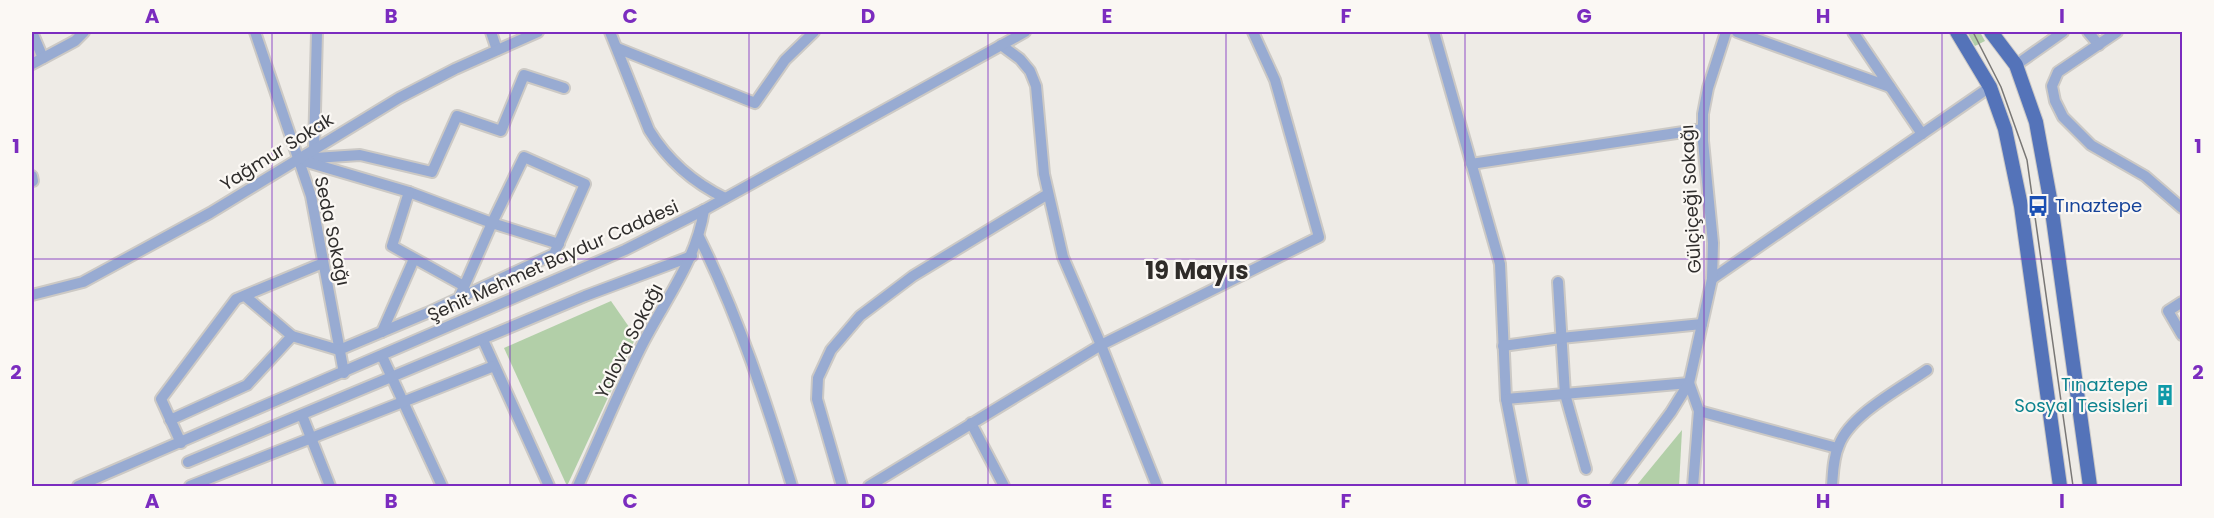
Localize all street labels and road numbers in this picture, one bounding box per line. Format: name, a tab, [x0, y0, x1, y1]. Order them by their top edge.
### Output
street label: Yağmur Sokak	[215, 106, 339, 196]
street label: Gülçiçeği Sokağı	[1674, 124, 1707, 274]
street label: Seda Sokağı	[309, 174, 356, 288]
street label: Şehit Mehmet Baydur Caddesi	[423, 194, 682, 327]
street label: Yalova Sokağı	[589, 279, 668, 403]

